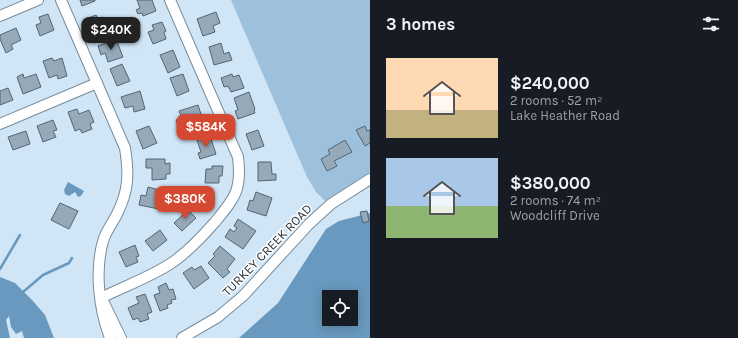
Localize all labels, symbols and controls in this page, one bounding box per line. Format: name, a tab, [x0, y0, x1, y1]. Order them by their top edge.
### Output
icon: filters	[700, 13, 722, 35]
text: 3 homes	[386, 14, 455, 34]
pin: $240K	[83, 17, 139, 51]
text: $240K	[90, 22, 132, 37]
text: $240,000	[510, 73, 589, 93]
icon: home	[418, 74, 466, 122]
text: 2 rooms · 52 m²	[510, 93, 602, 108]
text: Lake Heather Road	[510, 108, 620, 123]
pin: $584K	[178, 114, 234, 148]
text: $584K	[185, 119, 227, 134]
text: $380,000	[510, 173, 591, 193]
icon: home	[418, 174, 466, 222]
pin: $380K	[157, 186, 213, 220]
text: $380K	[164, 191, 206, 206]
text: 2 rooms · 74 m²	[510, 193, 601, 208]
street label: TURKEY CREEK ROAD	[219, 201, 315, 299]
text: Woodcliff Drive	[510, 208, 600, 223]
map controls	[322, 290, 358, 326]
button: locate	[322, 290, 358, 326]

